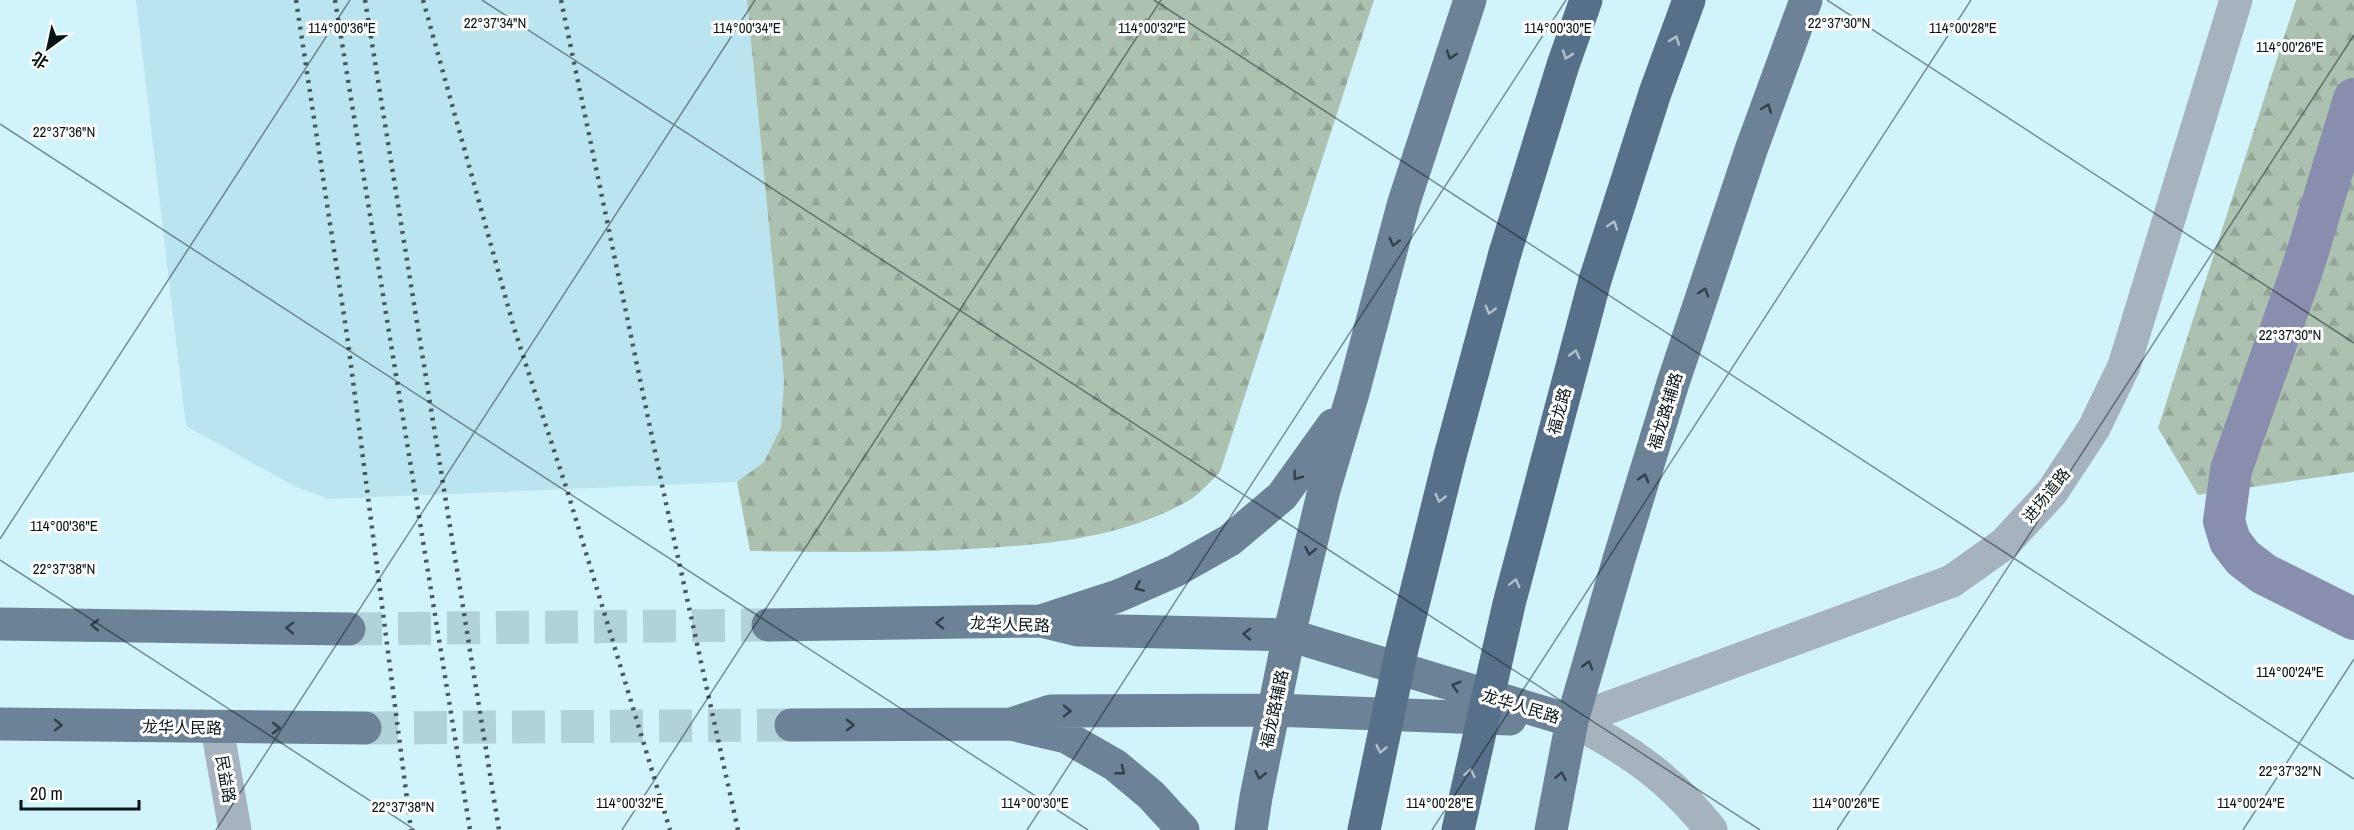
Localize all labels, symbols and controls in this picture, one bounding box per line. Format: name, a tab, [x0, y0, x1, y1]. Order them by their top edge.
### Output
text: 22°37'34"N	[464, 12, 526, 33]
text: 22°37'30"N	[1808, 12, 1870, 33]
text: 114°00'36"E	[308, 17, 376, 38]
text: 114°00'34"E	[713, 17, 781, 38]
text: 114°00'32"E	[1118, 17, 1186, 38]
text: 114°00'30"E	[1524, 17, 1592, 38]
text: 114°00'28"E	[1929, 17, 1997, 38]
north arrow	[18, 18, 78, 78]
one-way arrow	[1667, 35, 1680, 45]
text: 114°00'26"E	[2256, 36, 2324, 57]
text: 北	[27, 47, 53, 74]
one-way arrow	[1446, 49, 1458, 60]
one-way arrow	[1561, 49, 1574, 60]
one-way arrow	[1759, 103, 1772, 114]
text: 22°37'36"N	[33, 121, 95, 142]
one-way arrow	[1606, 220, 1618, 231]
one-way arrow	[1388, 237, 1401, 247]
one-way arrow	[1696, 287, 1709, 298]
one-way arrow	[1485, 304, 1497, 315]
text: 22°37'30"N	[2259, 324, 2321, 345]
one-way arrow	[1568, 349, 1580, 359]
street label: 福龙路辅路	[1643, 370, 1687, 452]
street label: 福龙路	[1542, 385, 1576, 437]
street label: 进场道路	[2017, 463, 2075, 527]
one-way arrow	[1293, 469, 1304, 480]
one-way arrow	[1637, 473, 1649, 484]
one-way arrow	[1434, 493, 1447, 503]
text: 114°00'36"E	[30, 515, 98, 536]
one-way arrow	[1305, 545, 1318, 555]
text: 22°37'38"N	[33, 558, 95, 579]
one-way arrow	[1507, 578, 1520, 588]
one-way arrow	[1135, 579, 1146, 591]
street label: 龙华人民路	[970, 612, 1050, 636]
one-way arrow	[936, 616, 945, 629]
one-way arrow	[91, 619, 100, 631]
one-way arrow	[286, 622, 295, 634]
one-way arrow	[1243, 628, 1252, 640]
one-way arrow	[1581, 660, 1593, 671]
text: 114°00'24"E	[2256, 661, 2324, 682]
street label: 福龙路辅路	[1255, 668, 1293, 750]
one-way arrow	[1451, 681, 1462, 693]
street label: 龙华人民路	[1480, 684, 1562, 728]
one-way arrow	[1063, 705, 1072, 717]
street label: 龙华人民路	[142, 715, 222, 739]
one-way arrow	[845, 718, 854, 731]
one-way arrow	[54, 719, 63, 731]
one-way arrow	[271, 722, 280, 734]
one-way arrow	[1375, 744, 1388, 754]
street label: 民益路	[211, 753, 241, 805]
text: 22°37'32"N	[2259, 760, 2321, 781]
one-way arrow	[1114, 763, 1125, 774]
one-way arrow	[1463, 768, 1476, 778]
one-way arrow	[1255, 769, 1268, 779]
one-way arrow	[1554, 771, 1567, 781]
scale bar	[21, 773, 140, 811]
text: 20 m	[30, 781, 63, 806]
text: 114°00'32"E	[596, 792, 664, 813]
text: 114°00'30"E	[1001, 792, 1069, 813]
text: 114°00'28"E	[1406, 792, 1474, 813]
text: 114°00'26"E	[1812, 792, 1880, 813]
text: 114°00'24"E	[2217, 792, 2285, 813]
text: 22°37'38"N	[372, 796, 434, 817]

